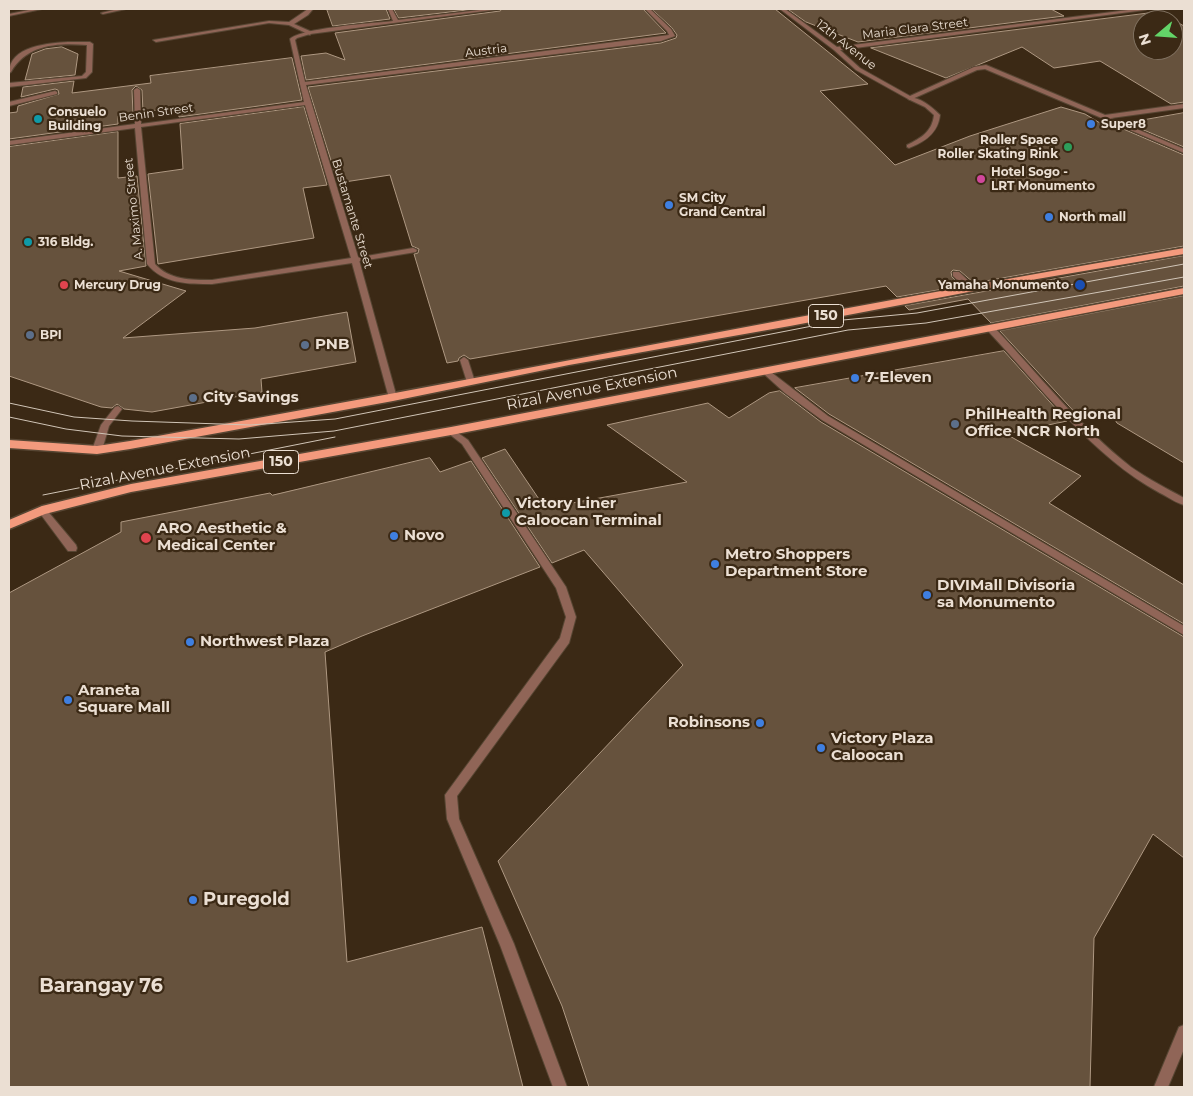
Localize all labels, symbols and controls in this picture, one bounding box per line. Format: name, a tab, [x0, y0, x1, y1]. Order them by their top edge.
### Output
north arrow	[1133, 10, 1183, 60]
street label: Maria Clara Street	[861, 15, 969, 43]
street label: 12th Avenue	[813, 17, 879, 73]
text: N	[1134, 31, 1155, 47]
street label: Austria	[464, 41, 508, 61]
street label: Benin Street	[118, 101, 194, 125]
place label: Consuelo Building	[48, 105, 106, 133]
marker: Consuelo Building	[32, 113, 44, 125]
place label: Super8	[1101, 117, 1146, 131]
marker: Super8	[1085, 118, 1097, 130]
place label: Roller Space Roller Skating Rink	[938, 133, 1058, 161]
marker: Roller Space Roller Skating Rink	[1062, 141, 1074, 153]
street label: A. Maximo Street	[121, 157, 147, 261]
street label: Bustamante Street	[328, 157, 376, 271]
place label: Hotel Sogo - LRT Monumento	[991, 165, 1095, 193]
marker: Hotel Sogo - LRT Monumento	[975, 173, 987, 185]
place label: SM City Grand Central	[679, 191, 766, 219]
marker: SM City Grand Central	[663, 199, 675, 211]
place label: North mall	[1059, 210, 1126, 224]
marker: North mall	[1043, 211, 1055, 223]
place label: 316 Bldg.	[38, 235, 93, 249]
marker: 316 Bldg.	[22, 236, 34, 248]
place label: Mercury Drug	[74, 278, 161, 292]
place label: Yamaha Monumento	[938, 278, 1069, 292]
marker: Yamaha Monumento	[1073, 278, 1087, 292]
marker: Mercury Drug	[58, 279, 70, 291]
road number: 150	[808, 304, 844, 328]
place label: BPI	[40, 328, 62, 342]
marker: BPI	[24, 329, 36, 341]
place label: PNB	[315, 336, 349, 354]
marker: PNB	[299, 339, 311, 351]
street label: Rizal Avenue Extension	[505, 364, 679, 414]
place label: 7-Eleven	[865, 369, 932, 387]
marker: 7-Eleven	[849, 372, 861, 384]
place label: City Savings	[203, 389, 299, 407]
marker: City Savings	[187, 392, 199, 404]
place label: PhilHealth Regional Office NCR North	[965, 406, 1121, 441]
marker: PhilHealth Regional Office NCR North	[949, 418, 961, 430]
street label: Rizal Avenue Extension	[78, 444, 252, 494]
road number: 150	[264, 451, 298, 474]
place label: Victory Liner Caloocan Terminal	[516, 495, 662, 530]
marker: Victory Liner Caloocan Terminal	[500, 507, 512, 519]
place label: ARO Aesthetic & Medical Center	[157, 520, 287, 555]
place label: Novo	[404, 527, 444, 545]
marker: Novo	[388, 530, 400, 542]
marker: ARO Aesthetic & Medical Center	[139, 531, 153, 545]
place label: Metro Shoppers Department Store	[725, 546, 867, 581]
marker: Metro Shoppers Department Store	[709, 558, 721, 570]
place label: DIVIMall Divisoria sa Monumento	[937, 577, 1075, 612]
marker: DIVIMall Divisoria sa Monumento	[921, 589, 933, 601]
place label: Northwest Plaza	[200, 633, 330, 651]
marker: Northwest Plaza	[184, 636, 196, 648]
place label: Araneta Square Mall	[78, 682, 170, 717]
marker: Araneta Square Mall	[62, 694, 74, 706]
place label: Robinsons	[668, 714, 750, 732]
marker: Robinsons	[754, 717, 766, 729]
place label: Victory Plaza Caloocan	[831, 730, 934, 765]
marker: Victory Plaza Caloocan	[815, 742, 827, 754]
place label: Puregold	[203, 889, 290, 911]
marker: Puregold	[187, 894, 199, 906]
district label: Barangay 76	[39, 975, 163, 997]

